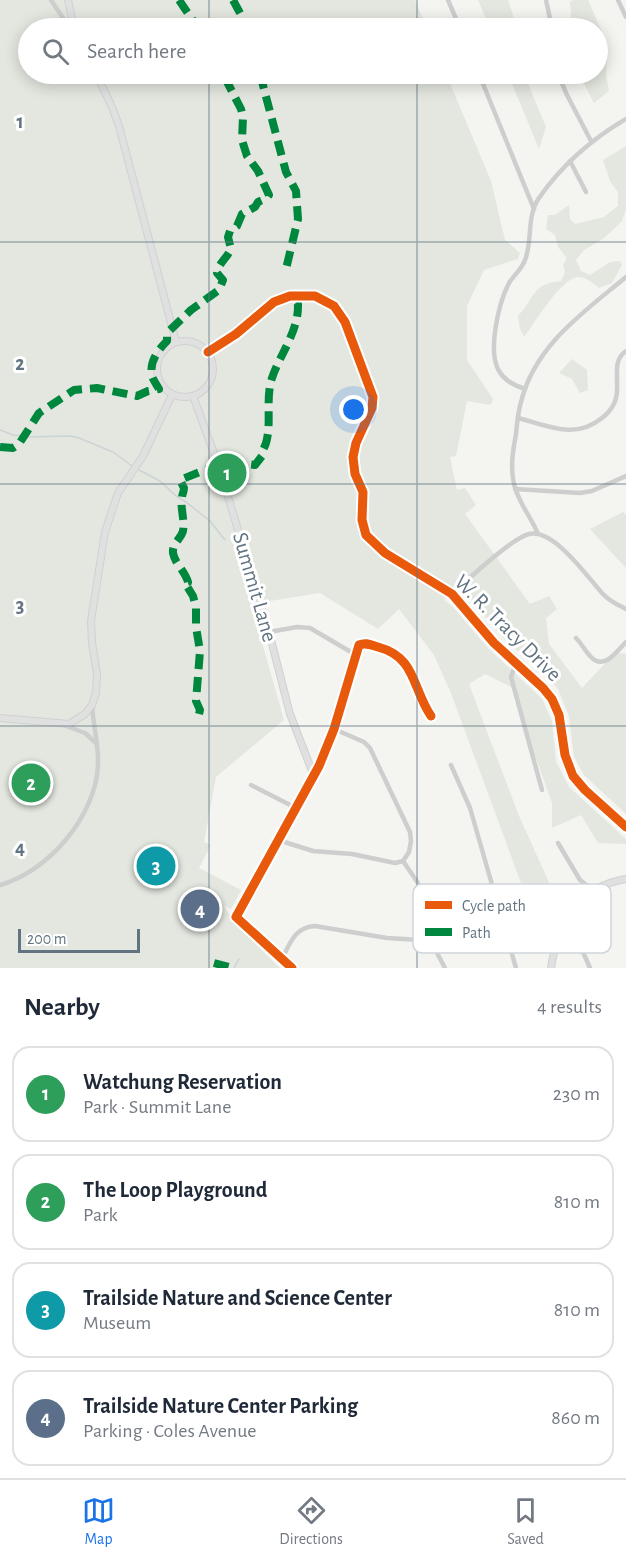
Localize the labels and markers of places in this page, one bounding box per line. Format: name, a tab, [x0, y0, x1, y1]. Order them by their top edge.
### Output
pin: 1	[208, 450, 246, 496]
pin: 2	[12, 760, 51, 806]
pin: 3	[136, 844, 176, 888]
pin: 4	[180, 886, 220, 932]

